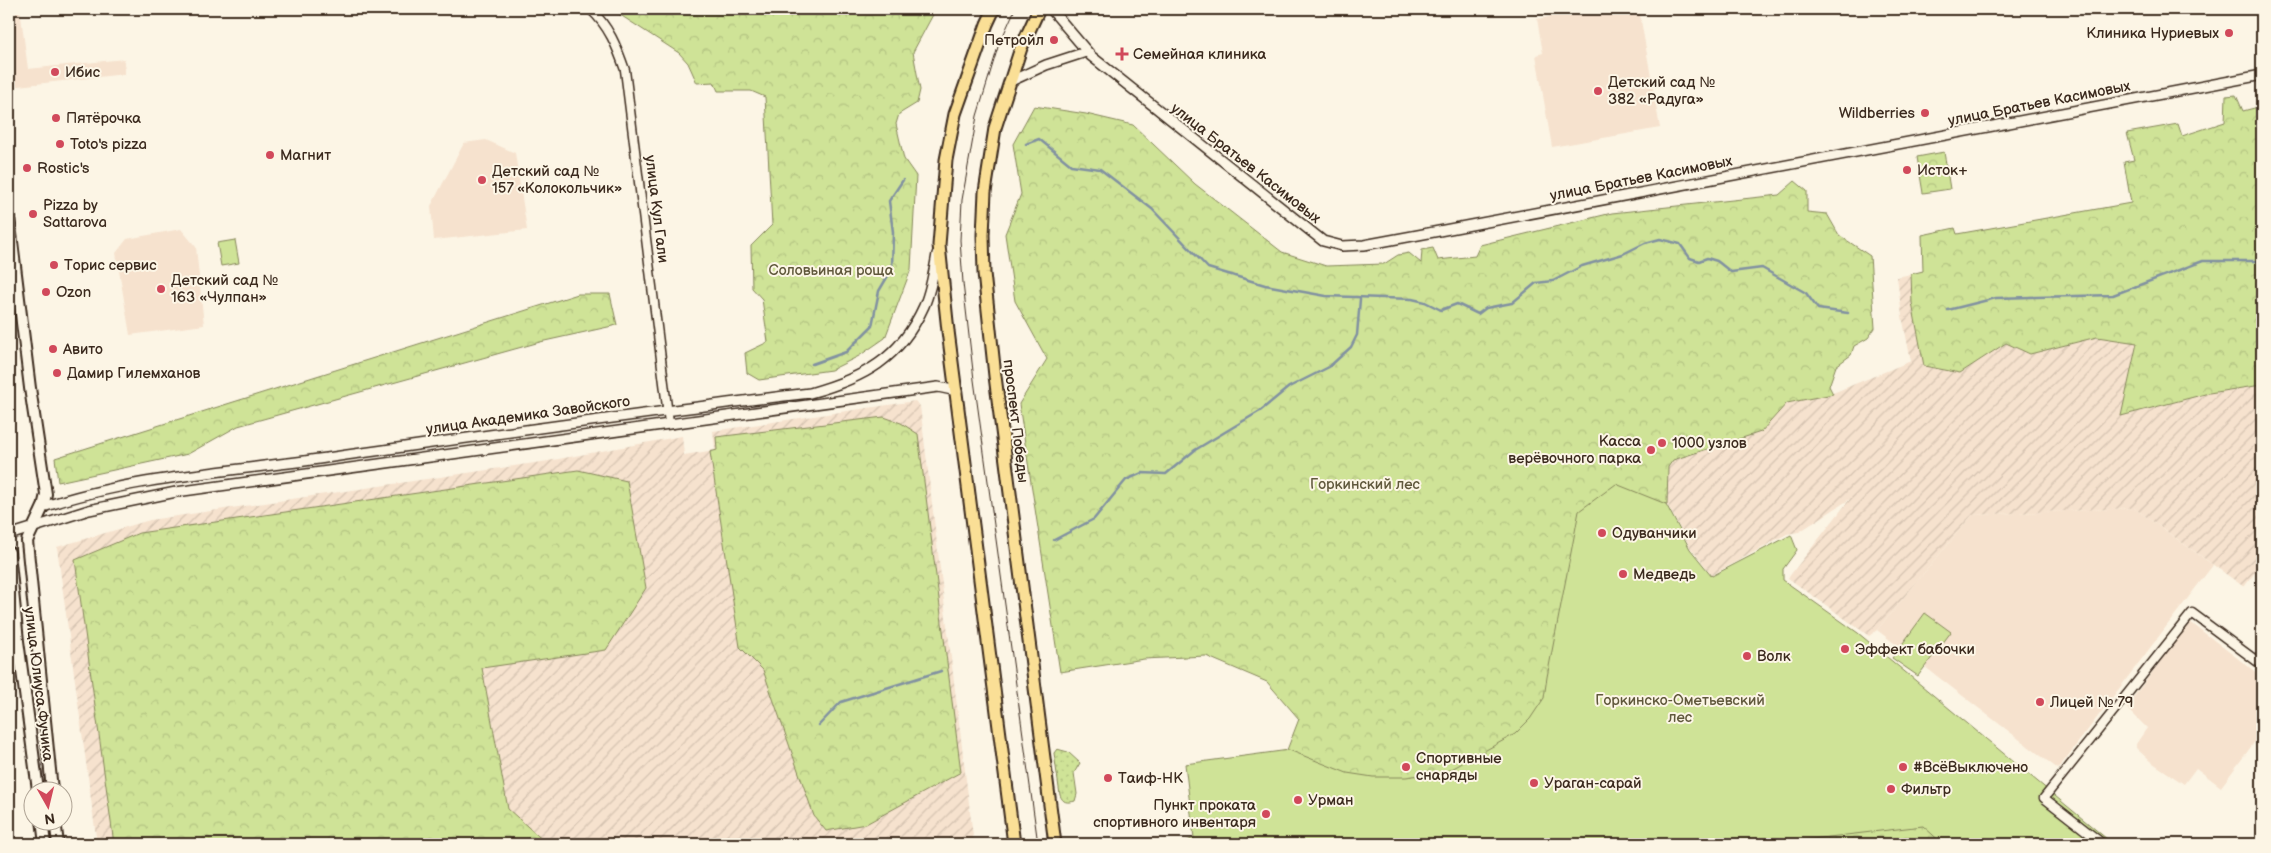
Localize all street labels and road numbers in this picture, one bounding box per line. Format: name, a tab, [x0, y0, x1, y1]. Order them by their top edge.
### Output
street label: улица Братьев Касимовых	[1946, 76, 2132, 130]
street label: улица Братьев Касимовых	[1167, 99, 1325, 228]
street label: улица Братьев Касимовых	[1548, 151, 1734, 205]
street label: улица Кул Гали	[640, 154, 673, 264]
street label: проспект Победы	[999, 358, 1032, 484]
street label: улица Академика Завойского	[425, 392, 631, 439]
street label: улица Юлиуса Фучика	[20, 606, 57, 763]

